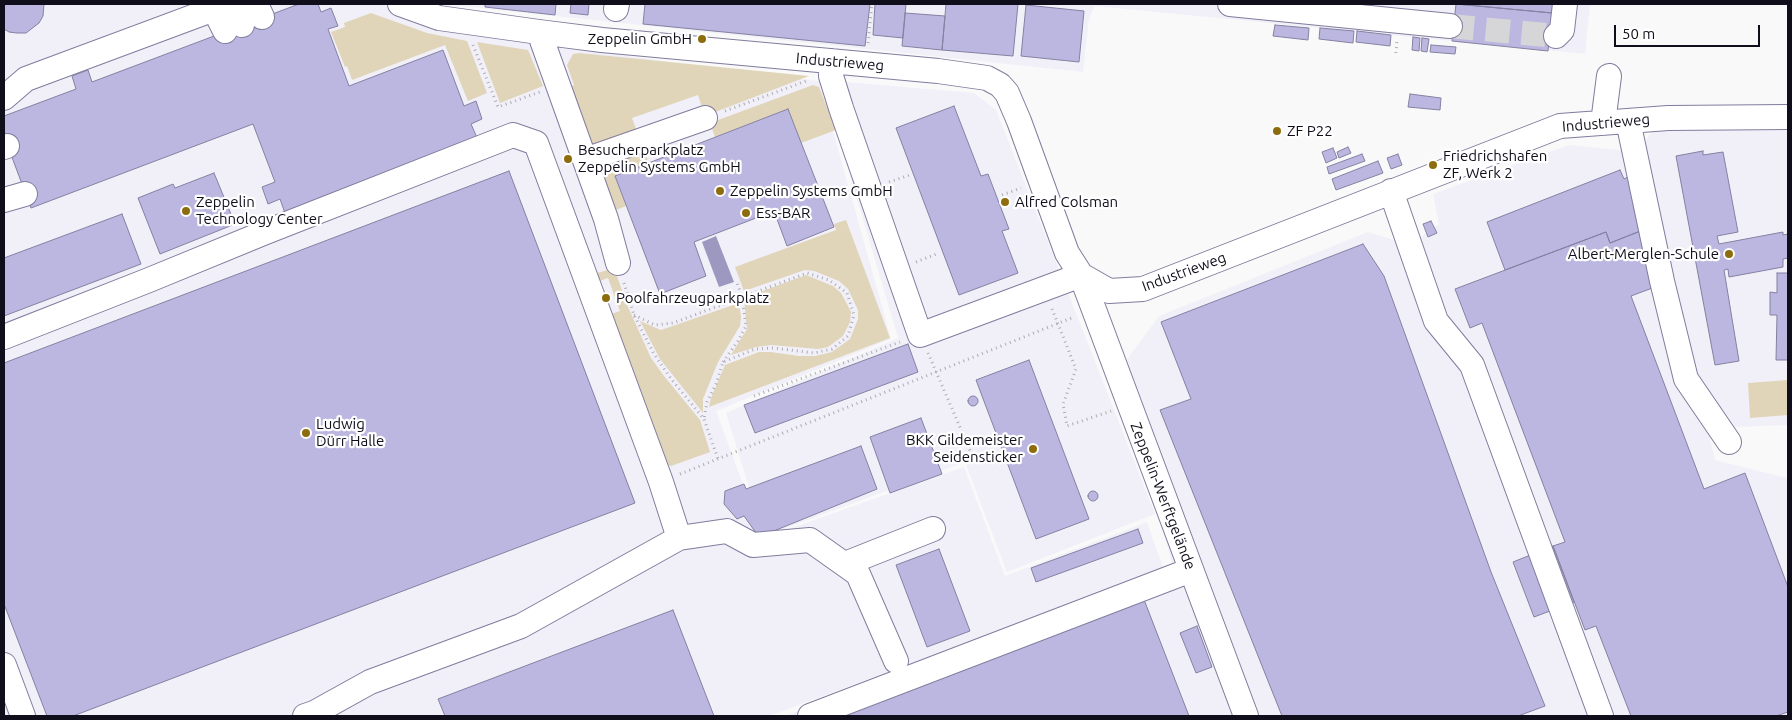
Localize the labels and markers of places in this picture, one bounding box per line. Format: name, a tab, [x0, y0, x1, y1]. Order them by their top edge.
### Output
place label: Zeppelin GmbH	[588, 30, 692, 48]
marker: Zeppelin GmbH	[696, 33, 708, 45]
place label: ZF P22	[1287, 122, 1333, 140]
marker: ZF P22	[1271, 125, 1283, 137]
place label: Besucherparkplatz Zeppelin Systems GmbH	[578, 141, 741, 176]
place label: Friedrichshafen ZF, Werk 2	[1443, 147, 1547, 182]
marker: Besucherparkplatz Zeppelin Systems GmbH	[562, 153, 574, 165]
marker: Friedrichshafen ZF, Werk 2	[1427, 159, 1439, 171]
place label: Zeppelin Systems GmbH	[730, 182, 893, 200]
marker: Zeppelin Systems GmbH	[714, 185, 726, 197]
place label: Zeppelin Technology Center	[196, 193, 323, 228]
place label: Alfred Colsman	[1015, 193, 1118, 211]
marker: Alfred Colsman	[999, 196, 1011, 208]
place label: Ess-BAR	[756, 204, 810, 222]
marker: Zeppelin Technology Center	[180, 205, 192, 217]
marker: Ess-BAR	[740, 207, 752, 219]
place label: Albert-Merglen-Schule	[1568, 245, 1719, 263]
marker: Albert-Merglen-Schule	[1723, 248, 1735, 260]
place label: Poolfahrzeugparkplatz	[616, 289, 769, 307]
marker: Poolfahrzeugparkplatz	[600, 292, 612, 304]
place label: Ludwig Dürr Halle	[316, 415, 384, 450]
marker: Ludwig Dürr Halle	[300, 427, 312, 439]
place label: BKK Gildemeister Seidensticker	[906, 431, 1023, 466]
marker: BKK Gildemeister Seidensticker	[1027, 443, 1039, 455]

